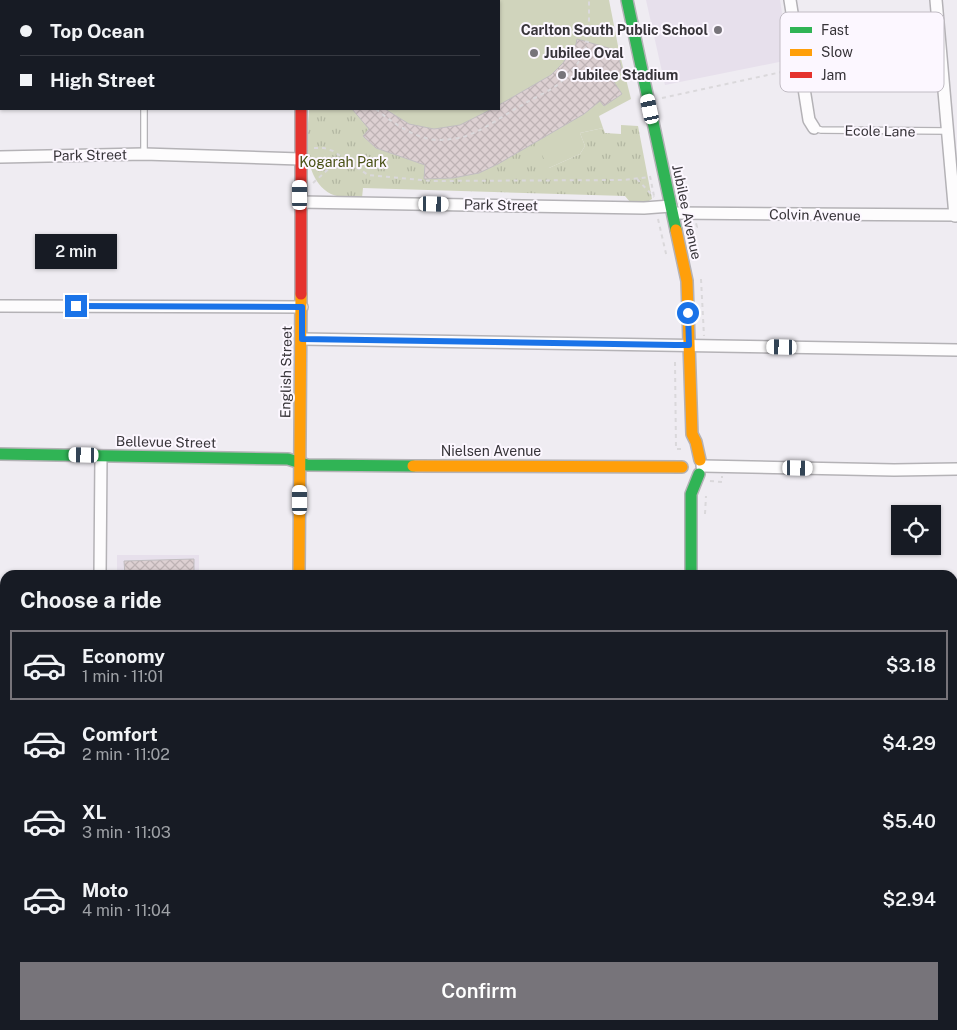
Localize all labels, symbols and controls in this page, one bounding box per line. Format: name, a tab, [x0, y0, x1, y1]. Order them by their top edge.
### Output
legend	[780, 12, 944, 92]
text: Top Ocean	[50, 20, 144, 42]
place label: Carlton South Public School	[521, 22, 708, 38]
text: Fast	[821, 22, 849, 38]
marker: Carlton South Public School	[712, 24, 724, 36]
text: Slow	[821, 44, 853, 60]
place label: Jubilee Oval	[544, 45, 624, 61]
marker: Jubilee Oval	[528, 47, 540, 59]
place label: Jubilee Stadium	[572, 67, 678, 83]
text: Jam	[821, 67, 846, 83]
text: High Street	[50, 69, 155, 91]
marker: Jubilee Stadium	[556, 69, 568, 81]
car	[639, 93, 660, 125]
street label: Ecole Lane	[844, 122, 916, 140]
street label: Park Street	[53, 146, 127, 164]
park label: Kogarah Park	[299, 154, 387, 170]
street label: Jubilee Avenue	[669, 163, 705, 261]
car	[292, 180, 307, 210]
car	[418, 196, 449, 212]
street label: Park Street	[464, 196, 538, 214]
street label: Colvin Avenue	[769, 206, 861, 224]
callout: 2 min	[35, 234, 117, 268]
text: 2 min	[55, 242, 97, 261]
route end	[65, 295, 87, 317]
route start	[677, 302, 699, 324]
street label: English Street	[277, 326, 295, 418]
car	[766, 339, 797, 355]
street label: Bellevue Street	[116, 433, 216, 451]
street label: Nielsen Avenue	[441, 443, 541, 459]
car	[68, 447, 99, 463]
car	[782, 460, 813, 476]
car	[292, 485, 307, 515]
map controls	[891, 505, 941, 555]
button: locate	[891, 505, 941, 555]
text: Choose a ride	[20, 587, 162, 613]
icon: car	[22, 643, 67, 688]
text: Economy	[82, 645, 165, 667]
text: $3.18	[886, 654, 936, 676]
text: 1 min · 11:01	[82, 667, 164, 686]
icon: car	[22, 721, 67, 766]
text: Comfort	[82, 723, 158, 745]
text: $4.29	[882, 732, 936, 754]
text: 2 min · 11:02	[82, 745, 170, 764]
icon: car	[22, 799, 67, 844]
text: XL	[82, 801, 107, 823]
text: $5.40	[882, 810, 936, 832]
text: 3 min · 11:03	[82, 823, 171, 842]
icon: car	[22, 877, 67, 922]
text: Moto	[82, 879, 128, 901]
text: $2.94	[882, 888, 936, 910]
text: 4 min · 11:04	[82, 901, 171, 920]
button: Confirm	[20, 962, 938, 1020]

